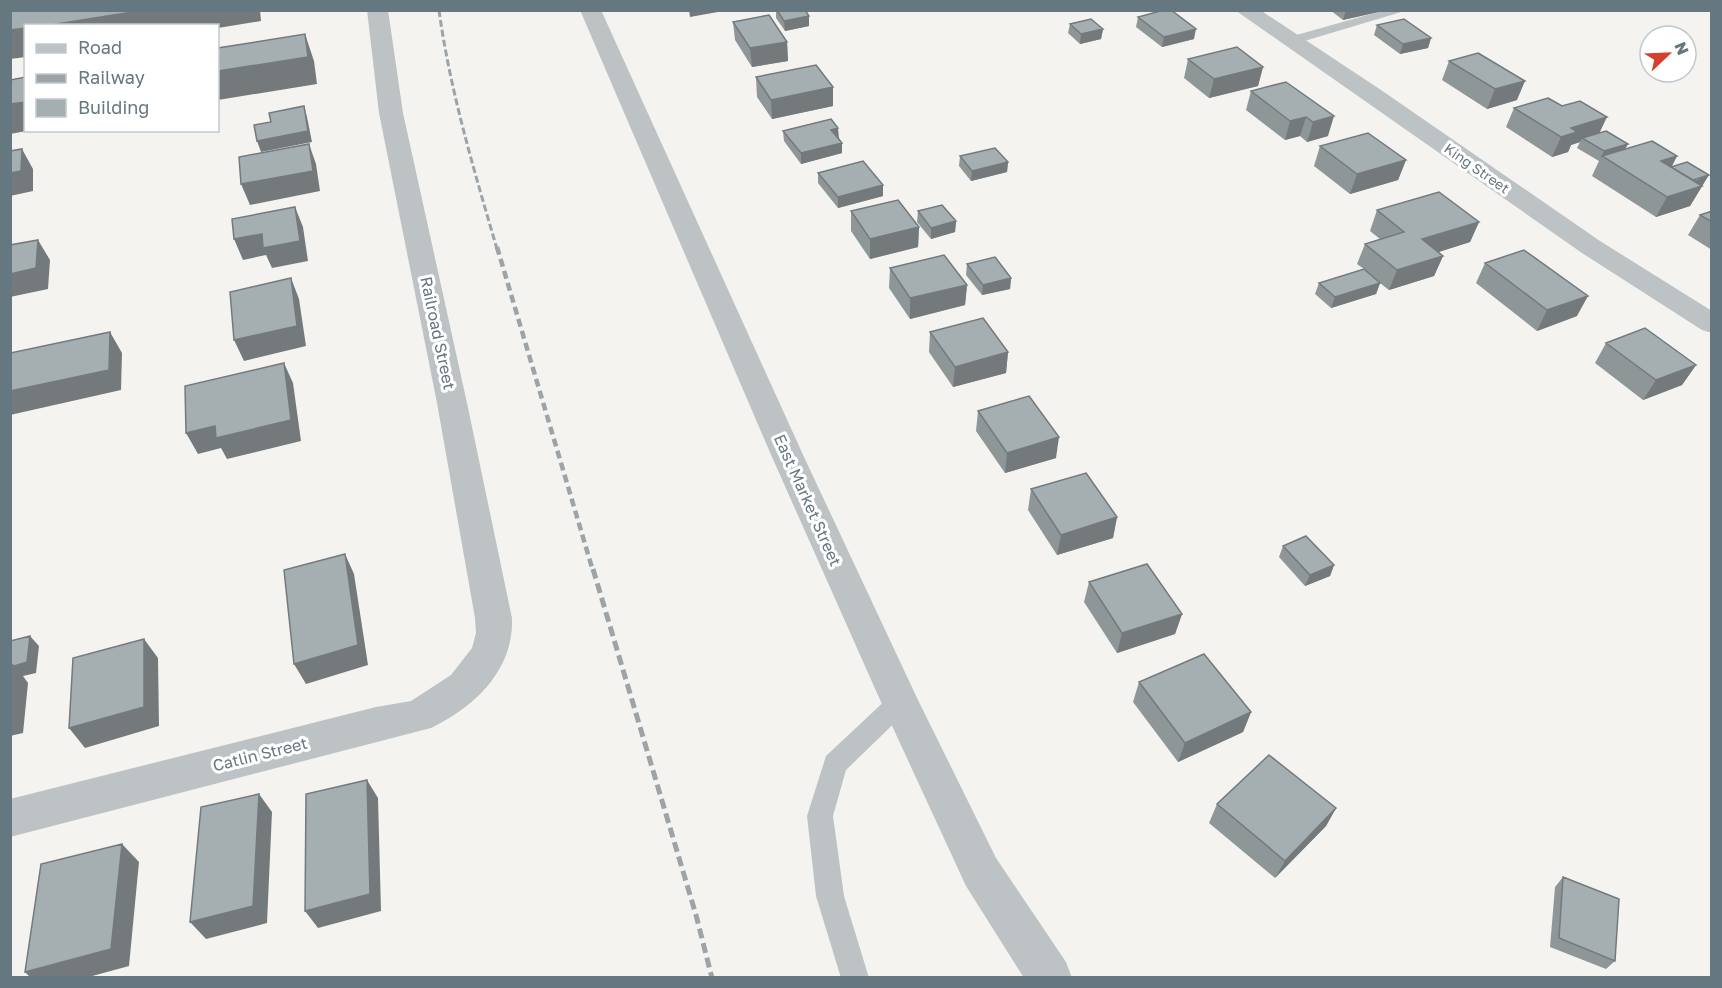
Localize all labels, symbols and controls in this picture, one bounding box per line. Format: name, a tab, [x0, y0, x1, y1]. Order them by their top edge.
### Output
legend	[24, 24, 219, 132]
north arrow	[1638, 24, 1698, 84]
text: Road	[78, 36, 122, 58]
text: N	[1670, 39, 1693, 58]
text: Railway	[78, 66, 145, 88]
text: Building	[78, 96, 149, 118]
street label: King Street	[1441, 139, 1513, 197]
street label: Railroad Street	[416, 275, 460, 391]
street label: East Market Street	[770, 431, 846, 569]
street label: Catlin Street	[211, 733, 309, 775]

